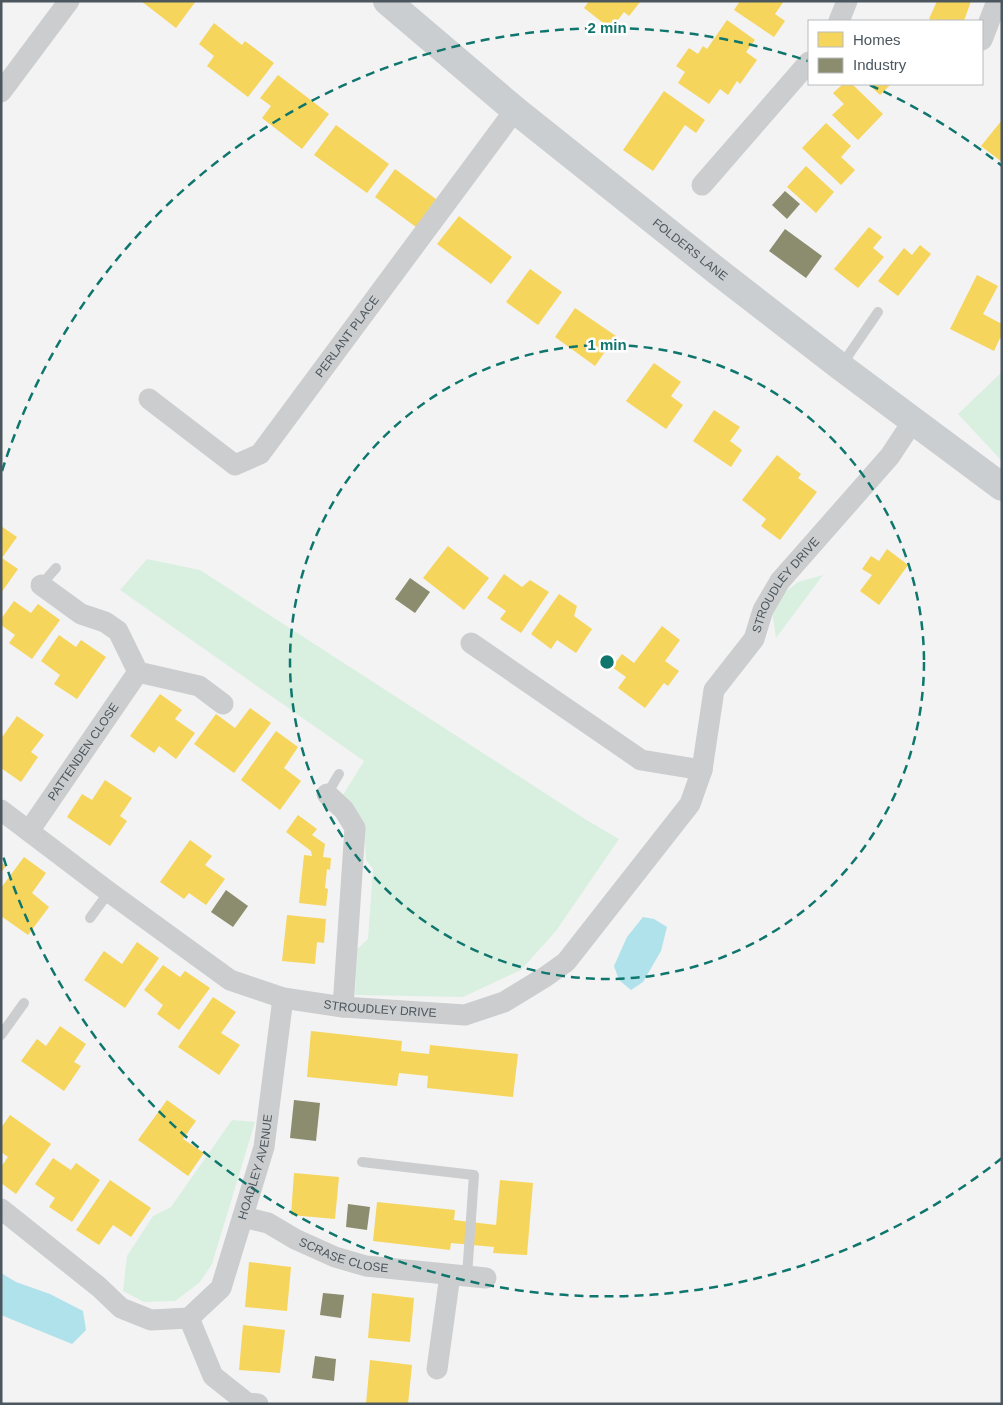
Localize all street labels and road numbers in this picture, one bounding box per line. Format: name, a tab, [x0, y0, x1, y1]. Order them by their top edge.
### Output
street label: FOLDERS LANE	[650, 216, 730, 283]
street label: PERLANT PLACE	[312, 293, 382, 380]
street label: STROUDLEY DRIVE	[749, 534, 822, 635]
street label: PATTENDEN CLOSE	[45, 700, 122, 803]
street label: STROUDLEY DRIVE	[323, 997, 437, 1020]
street label: HOADLEY AVENUE	[235, 1113, 275, 1221]
street label: SCRASE CLOSE	[297, 1235, 389, 1275]

